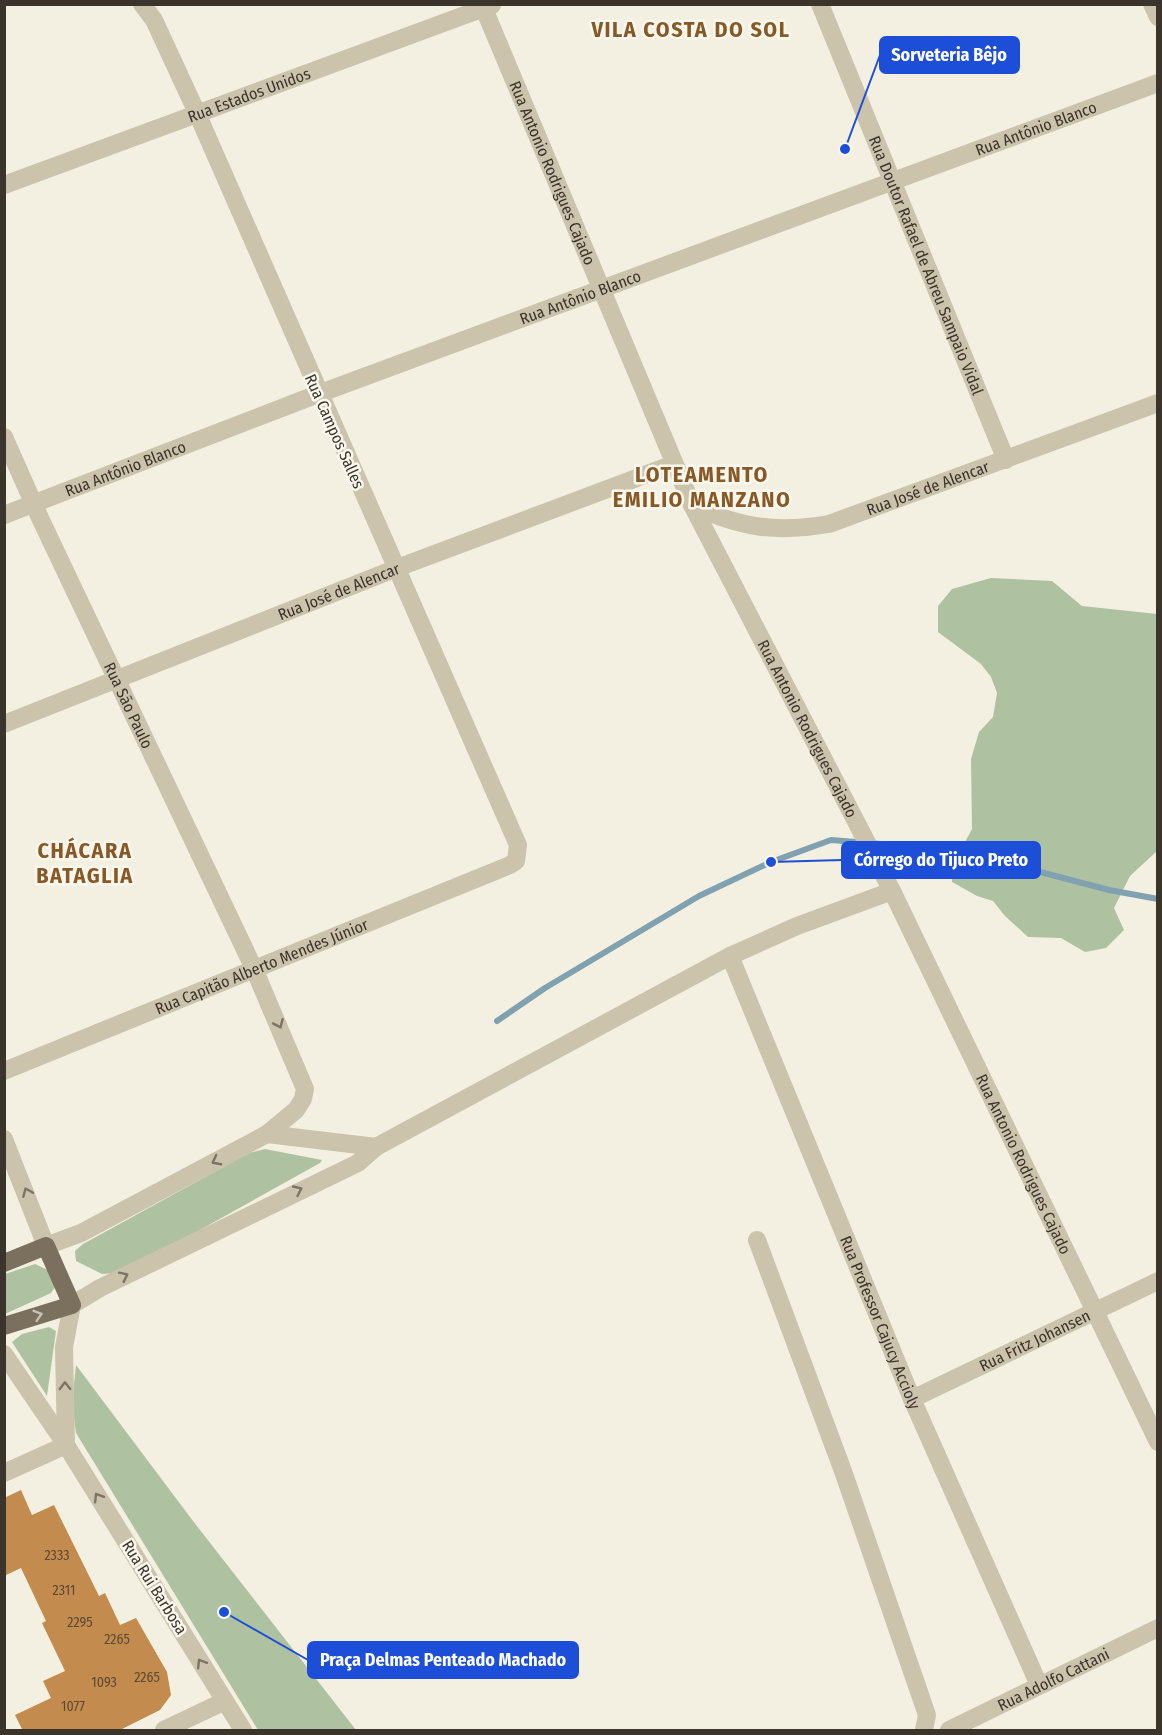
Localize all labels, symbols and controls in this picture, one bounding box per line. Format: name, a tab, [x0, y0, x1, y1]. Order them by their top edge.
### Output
district label: VILA COSTA DO SOL	[591, 16, 790, 43]
callout: Sorveteria Bêjo	[880, 37, 1019, 73]
text: Sorveteria Bêjo	[891, 44, 1007, 66]
street label: Rua Estados Unidos	[185, 64, 313, 126]
street label: Rua Antonio Rodrigues Cajado	[505, 78, 599, 268]
street label: Rua Antônio Blanco	[973, 98, 1099, 160]
street label: Rua Doutor Rafael de Abreu Sampaio Vidal	[865, 133, 987, 398]
street label: Rua Antônio Blanco	[517, 266, 644, 329]
street label: Rua Campos Salles	[301, 371, 368, 491]
street label: Rua Antônio Blanco	[62, 437, 189, 501]
street label: Rua José de Alencar	[864, 457, 992, 519]
district label: LOTEAMENTO EMILIO MANZANO	[613, 461, 791, 513]
street label: Rua José de Alencar	[275, 559, 403, 624]
street label: Rua Antonio Rodrigues Cajado	[753, 637, 861, 821]
street label: Rua São Paulo	[100, 659, 157, 752]
district label: CHÁCARA BATAGLIA	[36, 837, 134, 889]
callout: Córrego do Tijuco Preto	[842, 842, 1040, 878]
text: Córrego do Tijuco Preto	[854, 849, 1028, 871]
street label: Rua Capitão Alberto Mendes Júnior	[152, 915, 371, 1018]
one-way arrow	[272, 1018, 284, 1029]
street label: Rua Antonio Rodrigues Cajado	[972, 1071, 1075, 1257]
one-way arrow	[211, 1154, 222, 1165]
one-way arrow	[292, 1186, 303, 1197]
one-way arrow	[22, 1187, 34, 1198]
street label: Rua Professor Cajucy Accioly	[836, 1233, 925, 1413]
one-way arrow	[117, 1272, 128, 1284]
street label: Rua Fritz Johansen	[976, 1306, 1093, 1375]
one-way arrow	[32, 1310, 43, 1322]
one-way arrow	[59, 1382, 71, 1391]
one-way arrow	[94, 1493, 106, 1503]
street label: Rua Rui Barbosa	[118, 1537, 191, 1638]
house number: 2333	[44, 1547, 70, 1564]
house number: 2311	[53, 1582, 75, 1599]
house number: 2295	[67, 1614, 93, 1631]
house number: 2265	[104, 1631, 130, 1648]
callout: Praça Delmas Penteado Machado	[308, 1642, 578, 1678]
street label: Rua Adolfo Cattani	[995, 1644, 1112, 1715]
text: Praça Delmas Penteado Machado	[320, 1649, 567, 1671]
one-way arrow	[197, 1659, 209, 1669]
house number: 2265	[134, 1669, 160, 1686]
house number: 1093	[91, 1674, 117, 1691]
house number: 1077	[61, 1698, 85, 1715]

